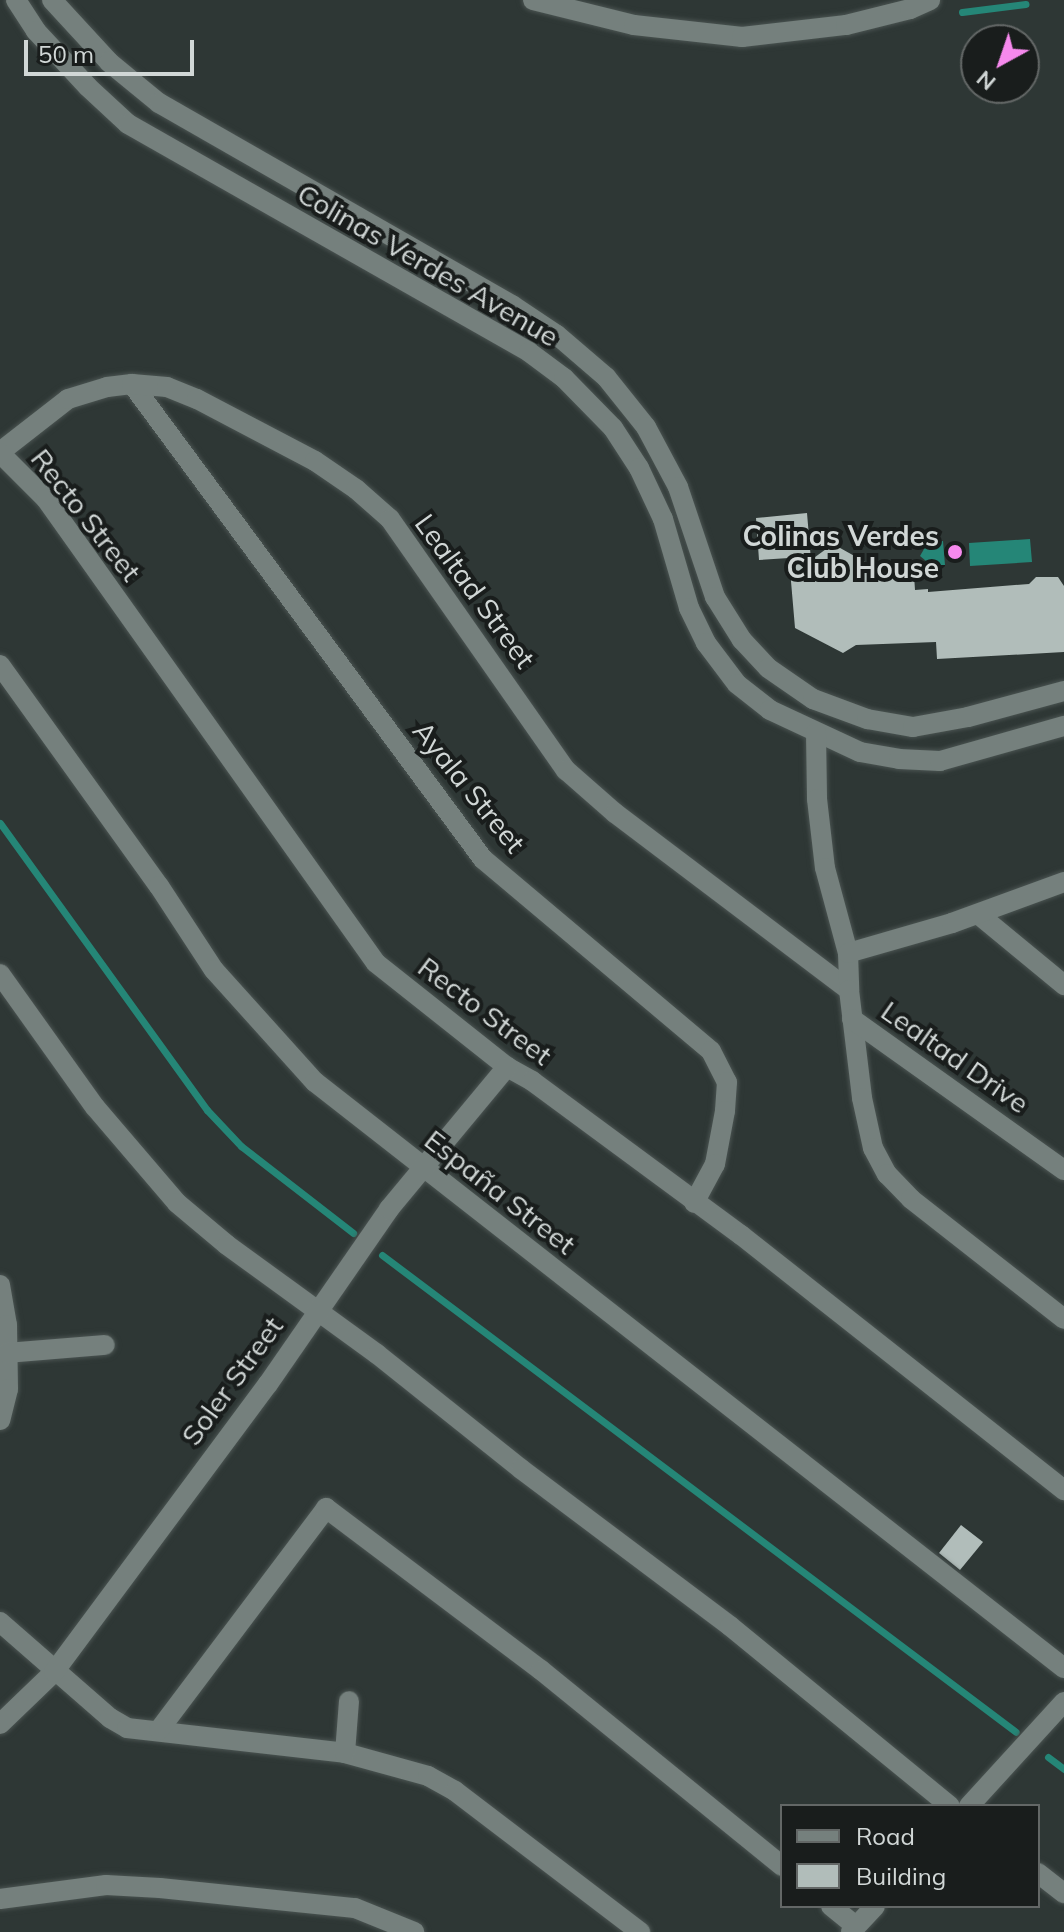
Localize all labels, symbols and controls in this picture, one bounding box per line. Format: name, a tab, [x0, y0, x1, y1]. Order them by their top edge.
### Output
scale bar	[28, 24, 198, 74]
north arrow	[960, 24, 1040, 104]
text: 50 m	[38, 39, 94, 69]
text: N	[970, 65, 1001, 97]
street label: Colinas Verdes Avenue	[292, 177, 564, 353]
street label: Recto Street	[24, 442, 148, 588]
street label: Lealtad Street	[408, 508, 542, 674]
place label: Colinas Verdes Club House	[742, 519, 939, 585]
marker: Colinas Verdes Club House	[946, 543, 964, 561]
street label: Ayala Street	[406, 714, 532, 860]
street label: Recto Street	[412, 950, 558, 1072]
street label: Lealtad Drive	[875, 994, 1035, 1120]
street label: España Street	[418, 1123, 582, 1261]
street label: Soler Street	[174, 1310, 290, 1452]
legend	[780, 1804, 1040, 1908]
text: Road	[856, 1821, 915, 1851]
text: Building	[856, 1861, 946, 1891]

